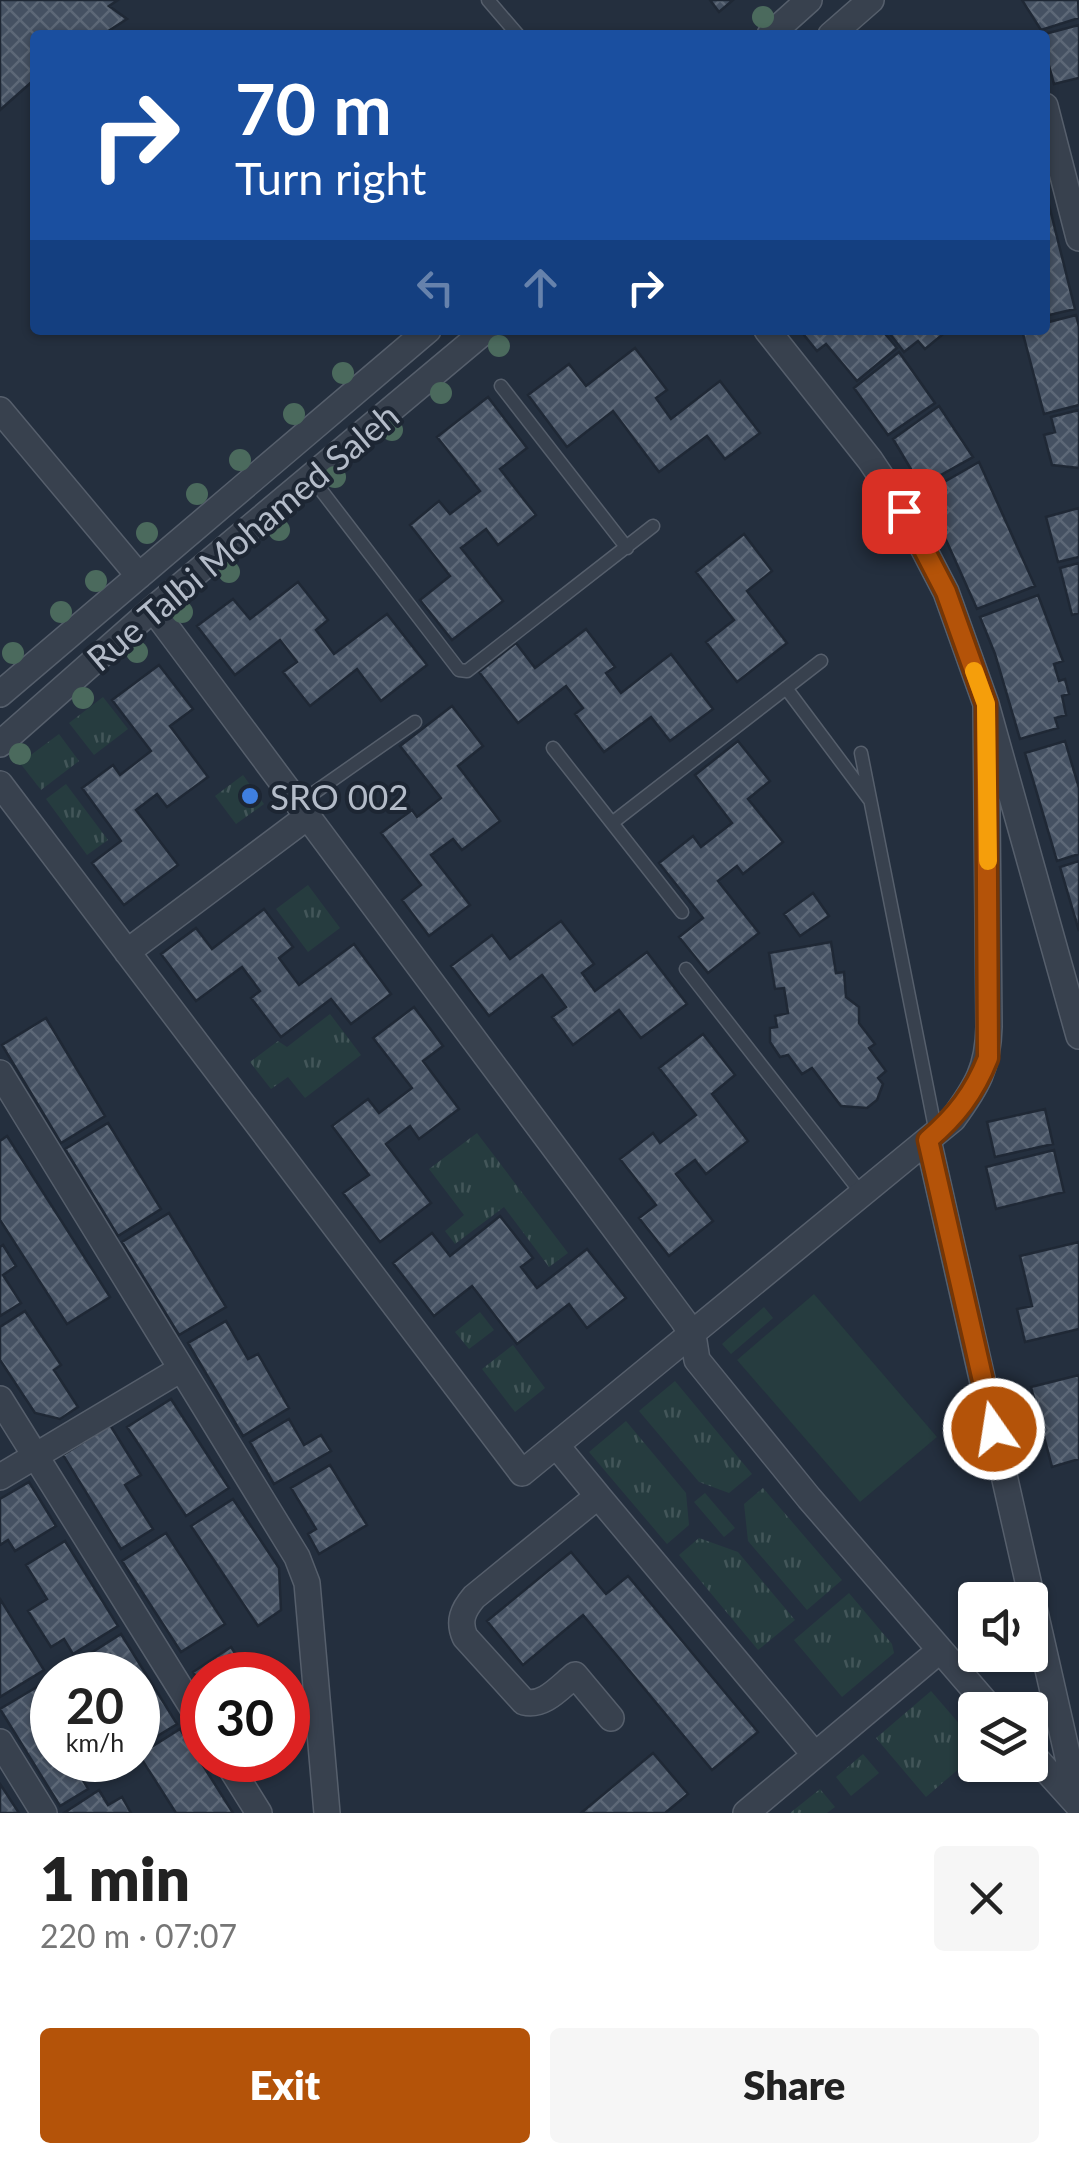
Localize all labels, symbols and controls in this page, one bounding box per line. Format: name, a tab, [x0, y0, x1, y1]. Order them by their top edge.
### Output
text: 70 m	[235, 66, 392, 150]
icon: right	[70, 70, 200, 200]
text: Turn right	[235, 151, 426, 205]
icon: left	[408, 260, 463, 315]
icon: ahead	[513, 260, 568, 315]
icon: right	[618, 260, 673, 315]
street label: Rue Talbi Mohamed Saleh	[78, 393, 406, 679]
pin	[862, 469, 947, 554]
icon: arrive	[877, 484, 932, 539]
place label: SRO 002	[270, 775, 409, 817]
marker: SRO 002	[239, 785, 261, 807]
position arrow	[942, 1377, 1046, 1481]
map controls	[958, 1582, 1048, 1782]
button: sound	[958, 1582, 1048, 1672]
speed limit sign: 30	[180, 1652, 310, 1782]
text: 20	[66, 1675, 124, 1735]
button: layers	[958, 1692, 1048, 1782]
text: km/h	[66, 1727, 124, 1757]
text: 1 min	[40, 1842, 190, 1914]
button: close	[934, 1846, 1039, 1951]
text: 220 m · 07:07	[40, 1916, 237, 1955]
button: Exit	[40, 2028, 530, 2143]
button: Share	[550, 2028, 1039, 2143]

